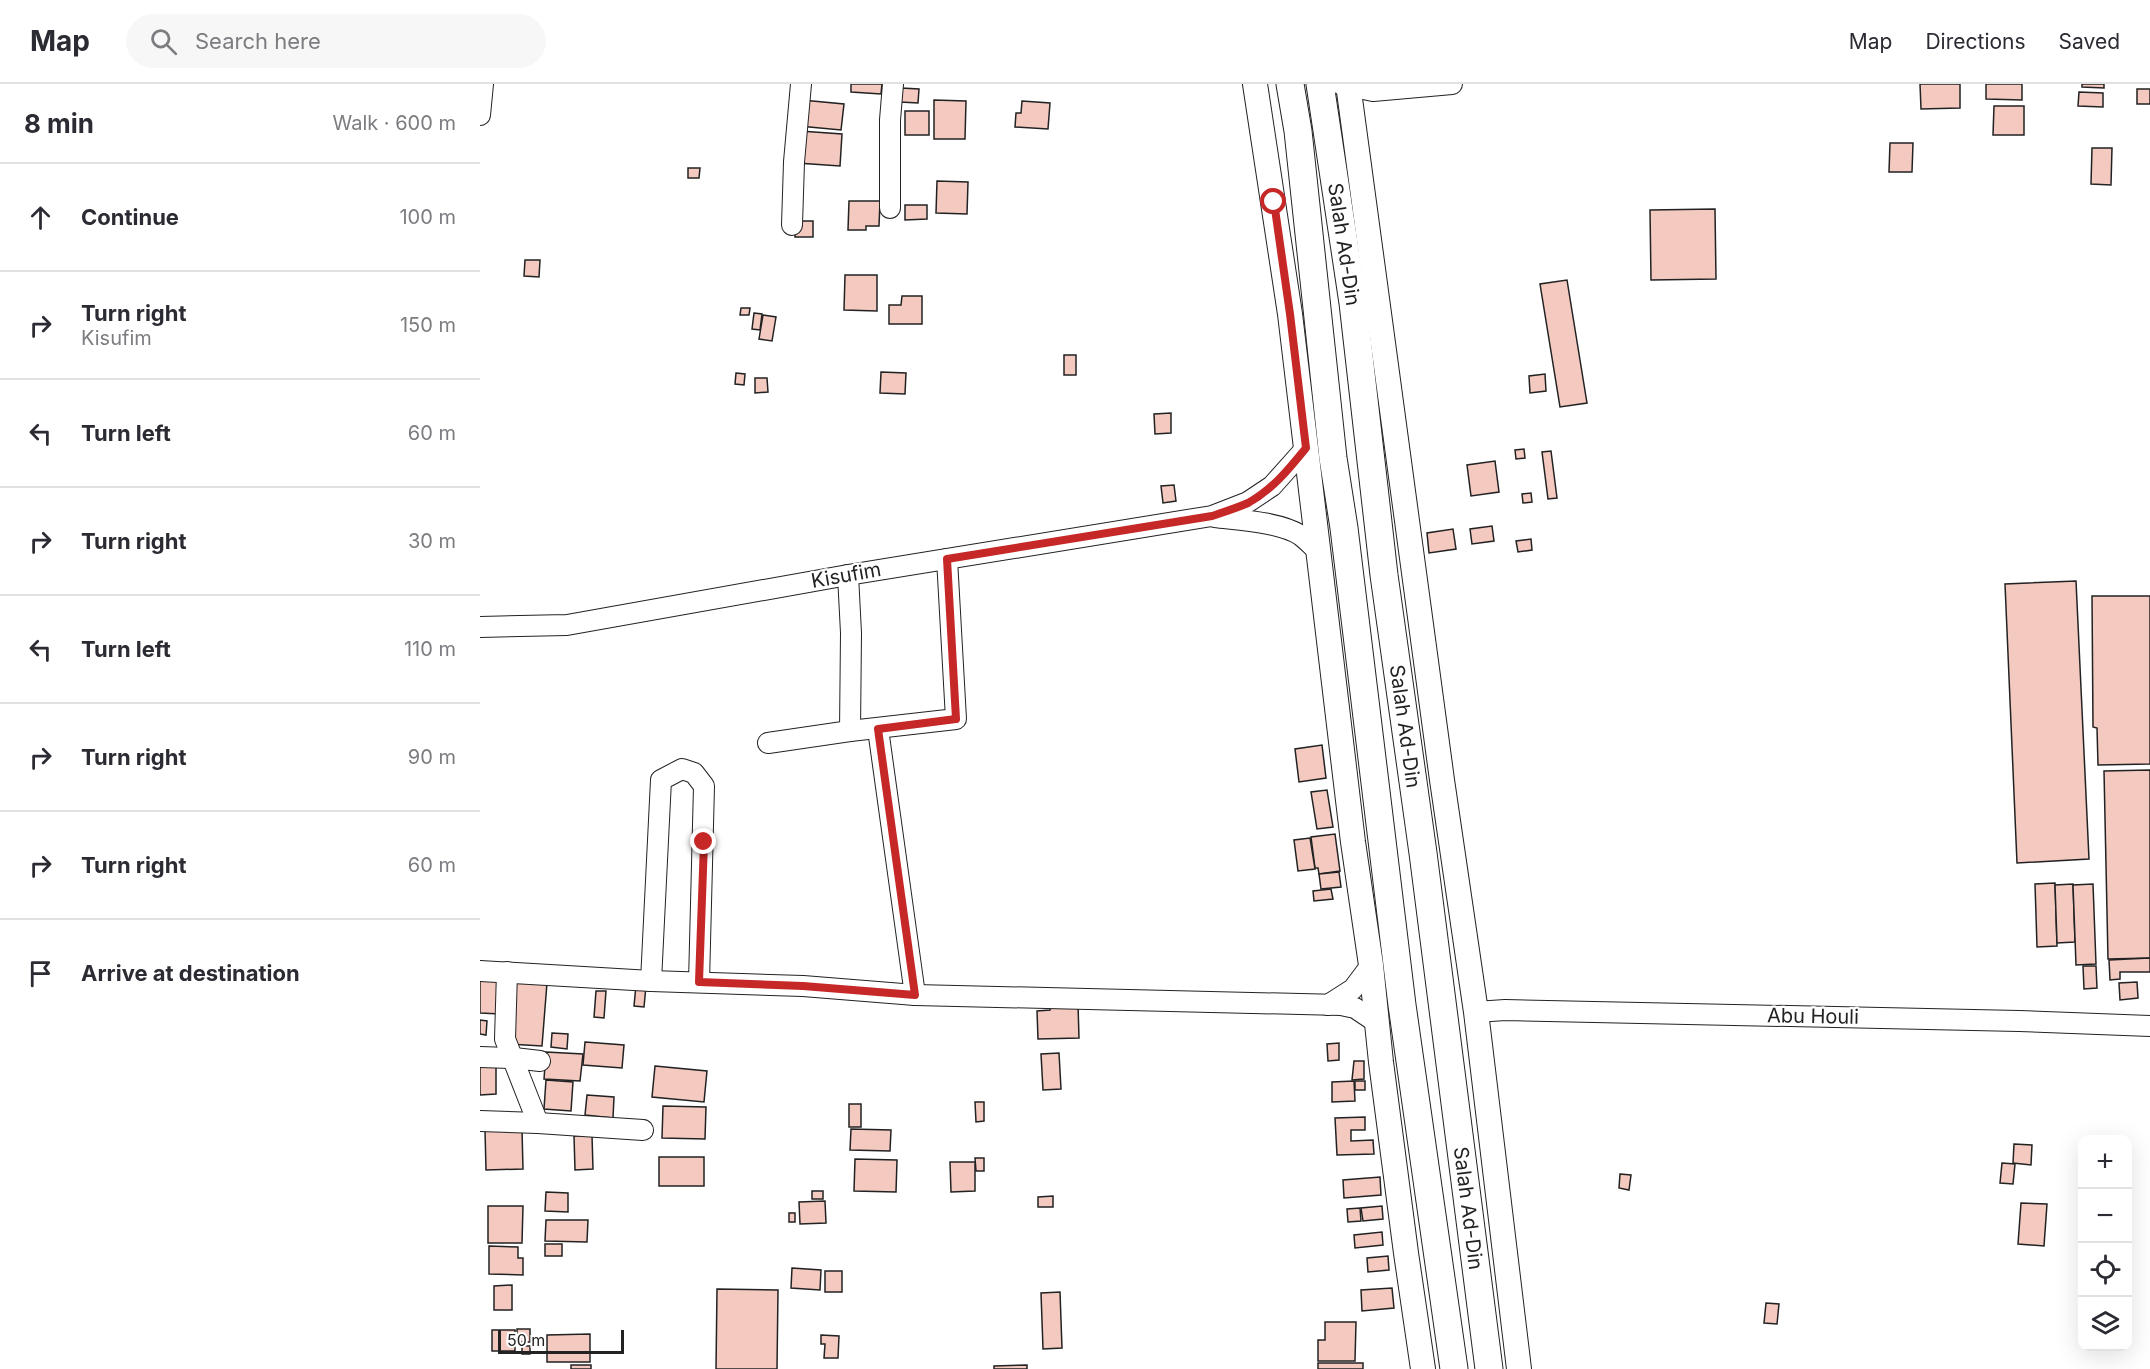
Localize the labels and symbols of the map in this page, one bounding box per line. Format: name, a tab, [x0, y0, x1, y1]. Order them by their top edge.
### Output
street label: Salah Ad-Din	[1323, 181, 1365, 307]
route start	[1260, 188, 1286, 214]
street label: Kisufim	[809, 557, 883, 593]
street label: Salah Ad-Din	[1385, 663, 1426, 789]
route end	[690, 828, 716, 854]
street label: Abu Houli	[1767, 1003, 1859, 1029]
street label: Salah Ad-Din	[1449, 1145, 1488, 1271]
scale bar	[498, 1327, 624, 1354]

